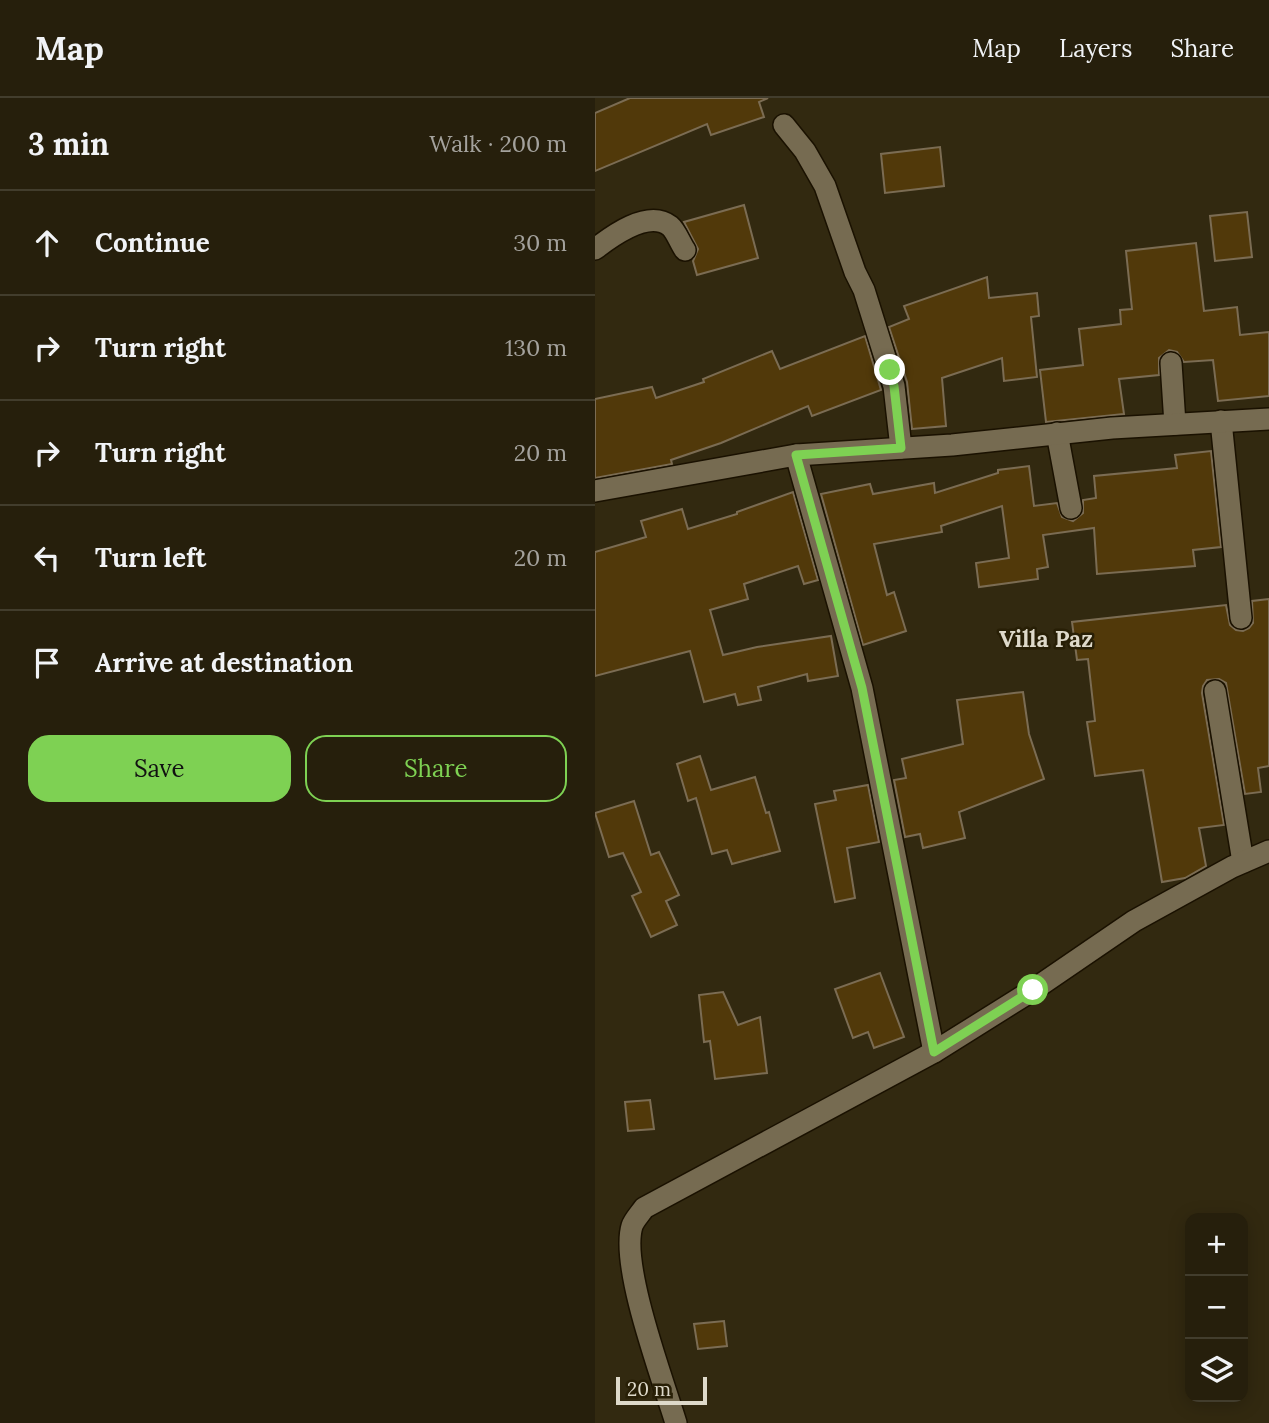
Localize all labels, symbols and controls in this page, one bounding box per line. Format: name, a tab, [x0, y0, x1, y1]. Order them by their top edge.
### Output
text: Map	[35, 27, 104, 69]
text: Map	[972, 33, 1021, 64]
text: Layers	[1059, 33, 1132, 64]
text: Share	[1170, 33, 1234, 64]
text: 3 min	[28, 125, 109, 163]
text: Walk · 200 m	[429, 129, 567, 158]
icon: ahead	[28, 224, 66, 262]
text: Continue	[95, 226, 210, 259]
text: 30 m	[513, 228, 567, 257]
icon: right	[28, 329, 66, 367]
text: Turn right	[95, 331, 226, 364]
text: 130 m	[505, 333, 567, 362]
route end	[874, 354, 905, 385]
icon: right	[28, 434, 66, 472]
text: Turn right	[95, 436, 226, 469]
text: 20 m	[514, 438, 567, 467]
icon: left	[28, 539, 66, 577]
text: Turn left	[95, 541, 206, 574]
text: 20 m	[514, 543, 567, 572]
district label: Villa Paz	[999, 624, 1093, 653]
icon: arrive	[28, 644, 66, 682]
text: Arrive at destination	[95, 646, 353, 679]
button: Save	[28, 735, 291, 802]
button: Share	[305, 735, 567, 802]
route start	[1017, 974, 1048, 1005]
map controls	[1185, 1213, 1248, 1402]
button: +	[1185, 1213, 1248, 1276]
button: −	[1185, 1276, 1248, 1339]
button: layers	[1185, 1339, 1248, 1402]
scale bar	[616, 1374, 707, 1406]
text: 20 m	[627, 1377, 671, 1401]

